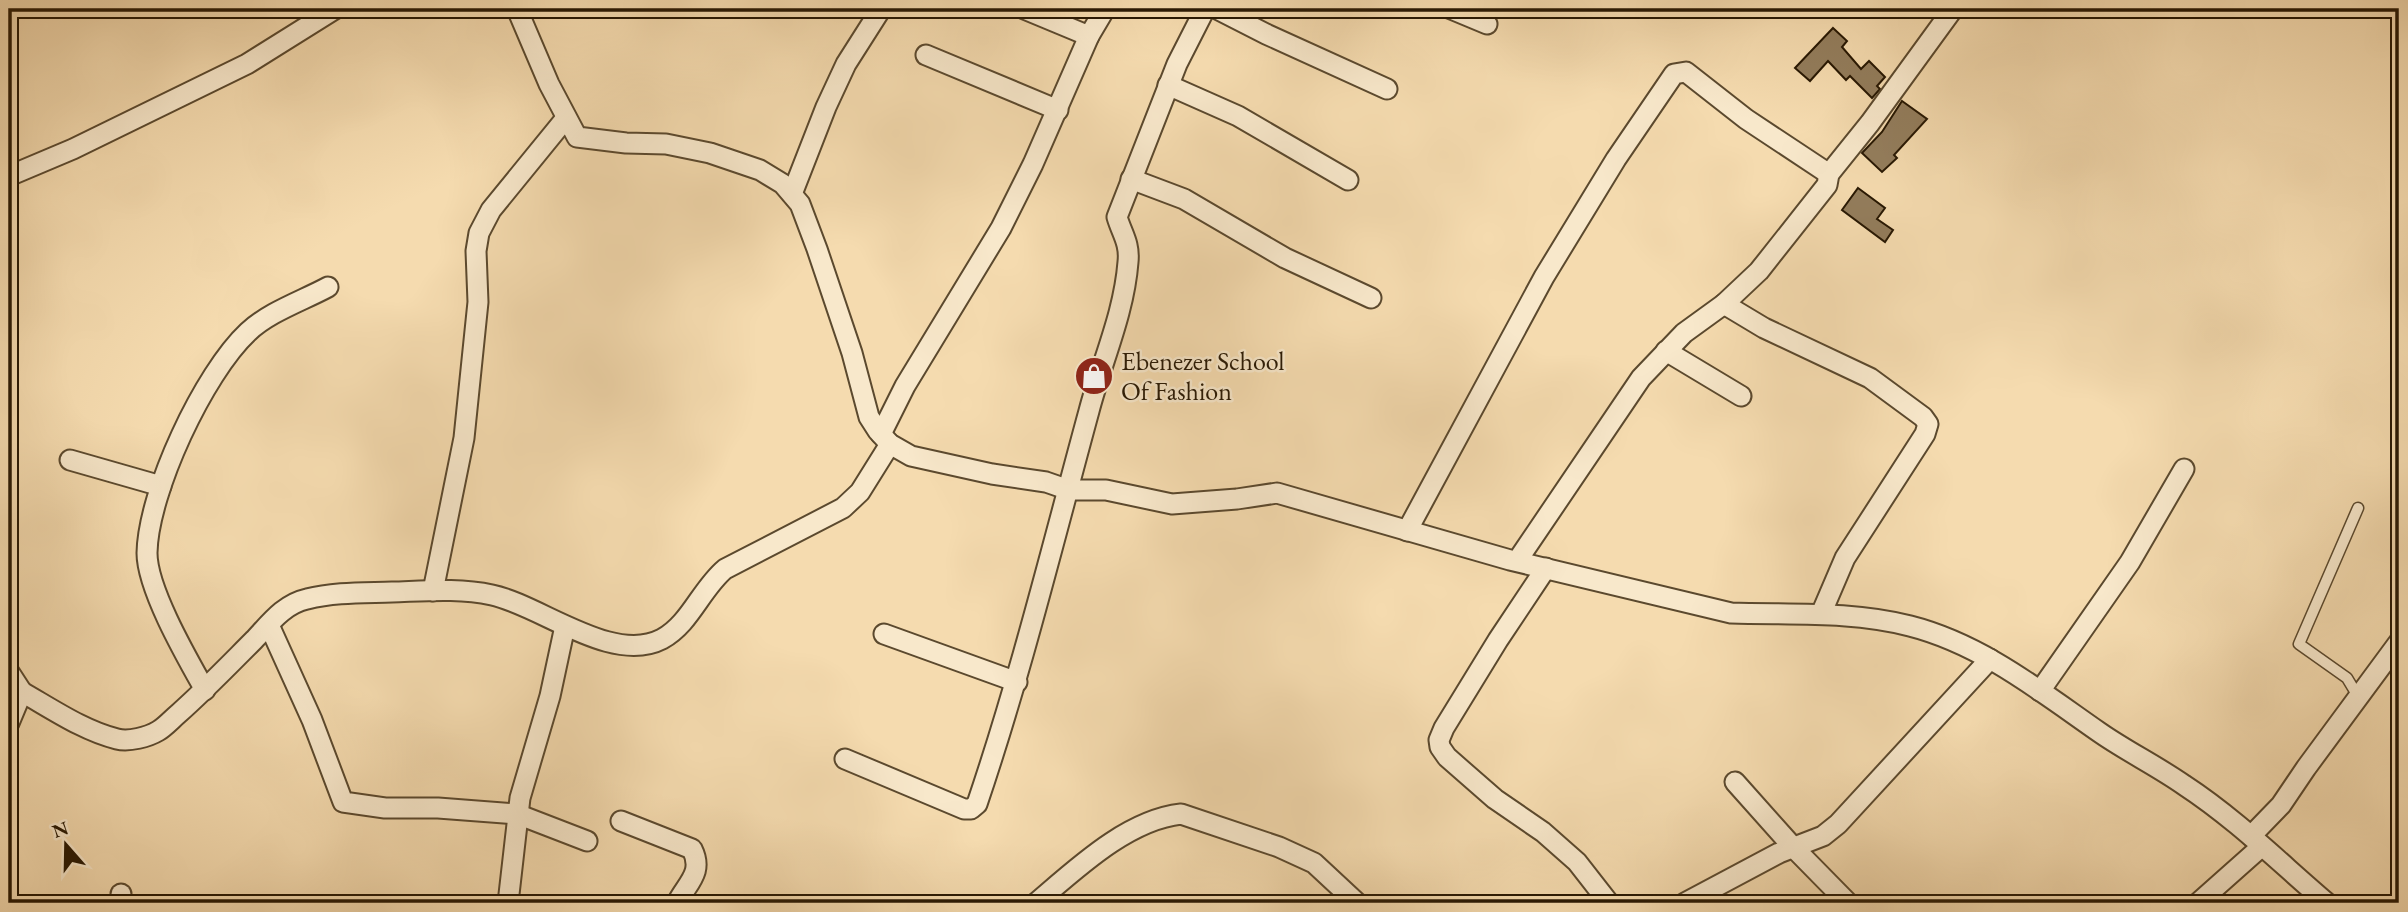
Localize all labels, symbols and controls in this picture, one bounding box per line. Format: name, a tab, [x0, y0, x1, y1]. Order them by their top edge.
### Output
place label: Ebenezer School Of Fashion	[1121, 344, 1285, 408]
shop icon: Ebenezer School Of Fashion	[1073, 355, 1115, 397]
north arrow	[32, 810, 102, 880]
text: N	[49, 815, 72, 844]

